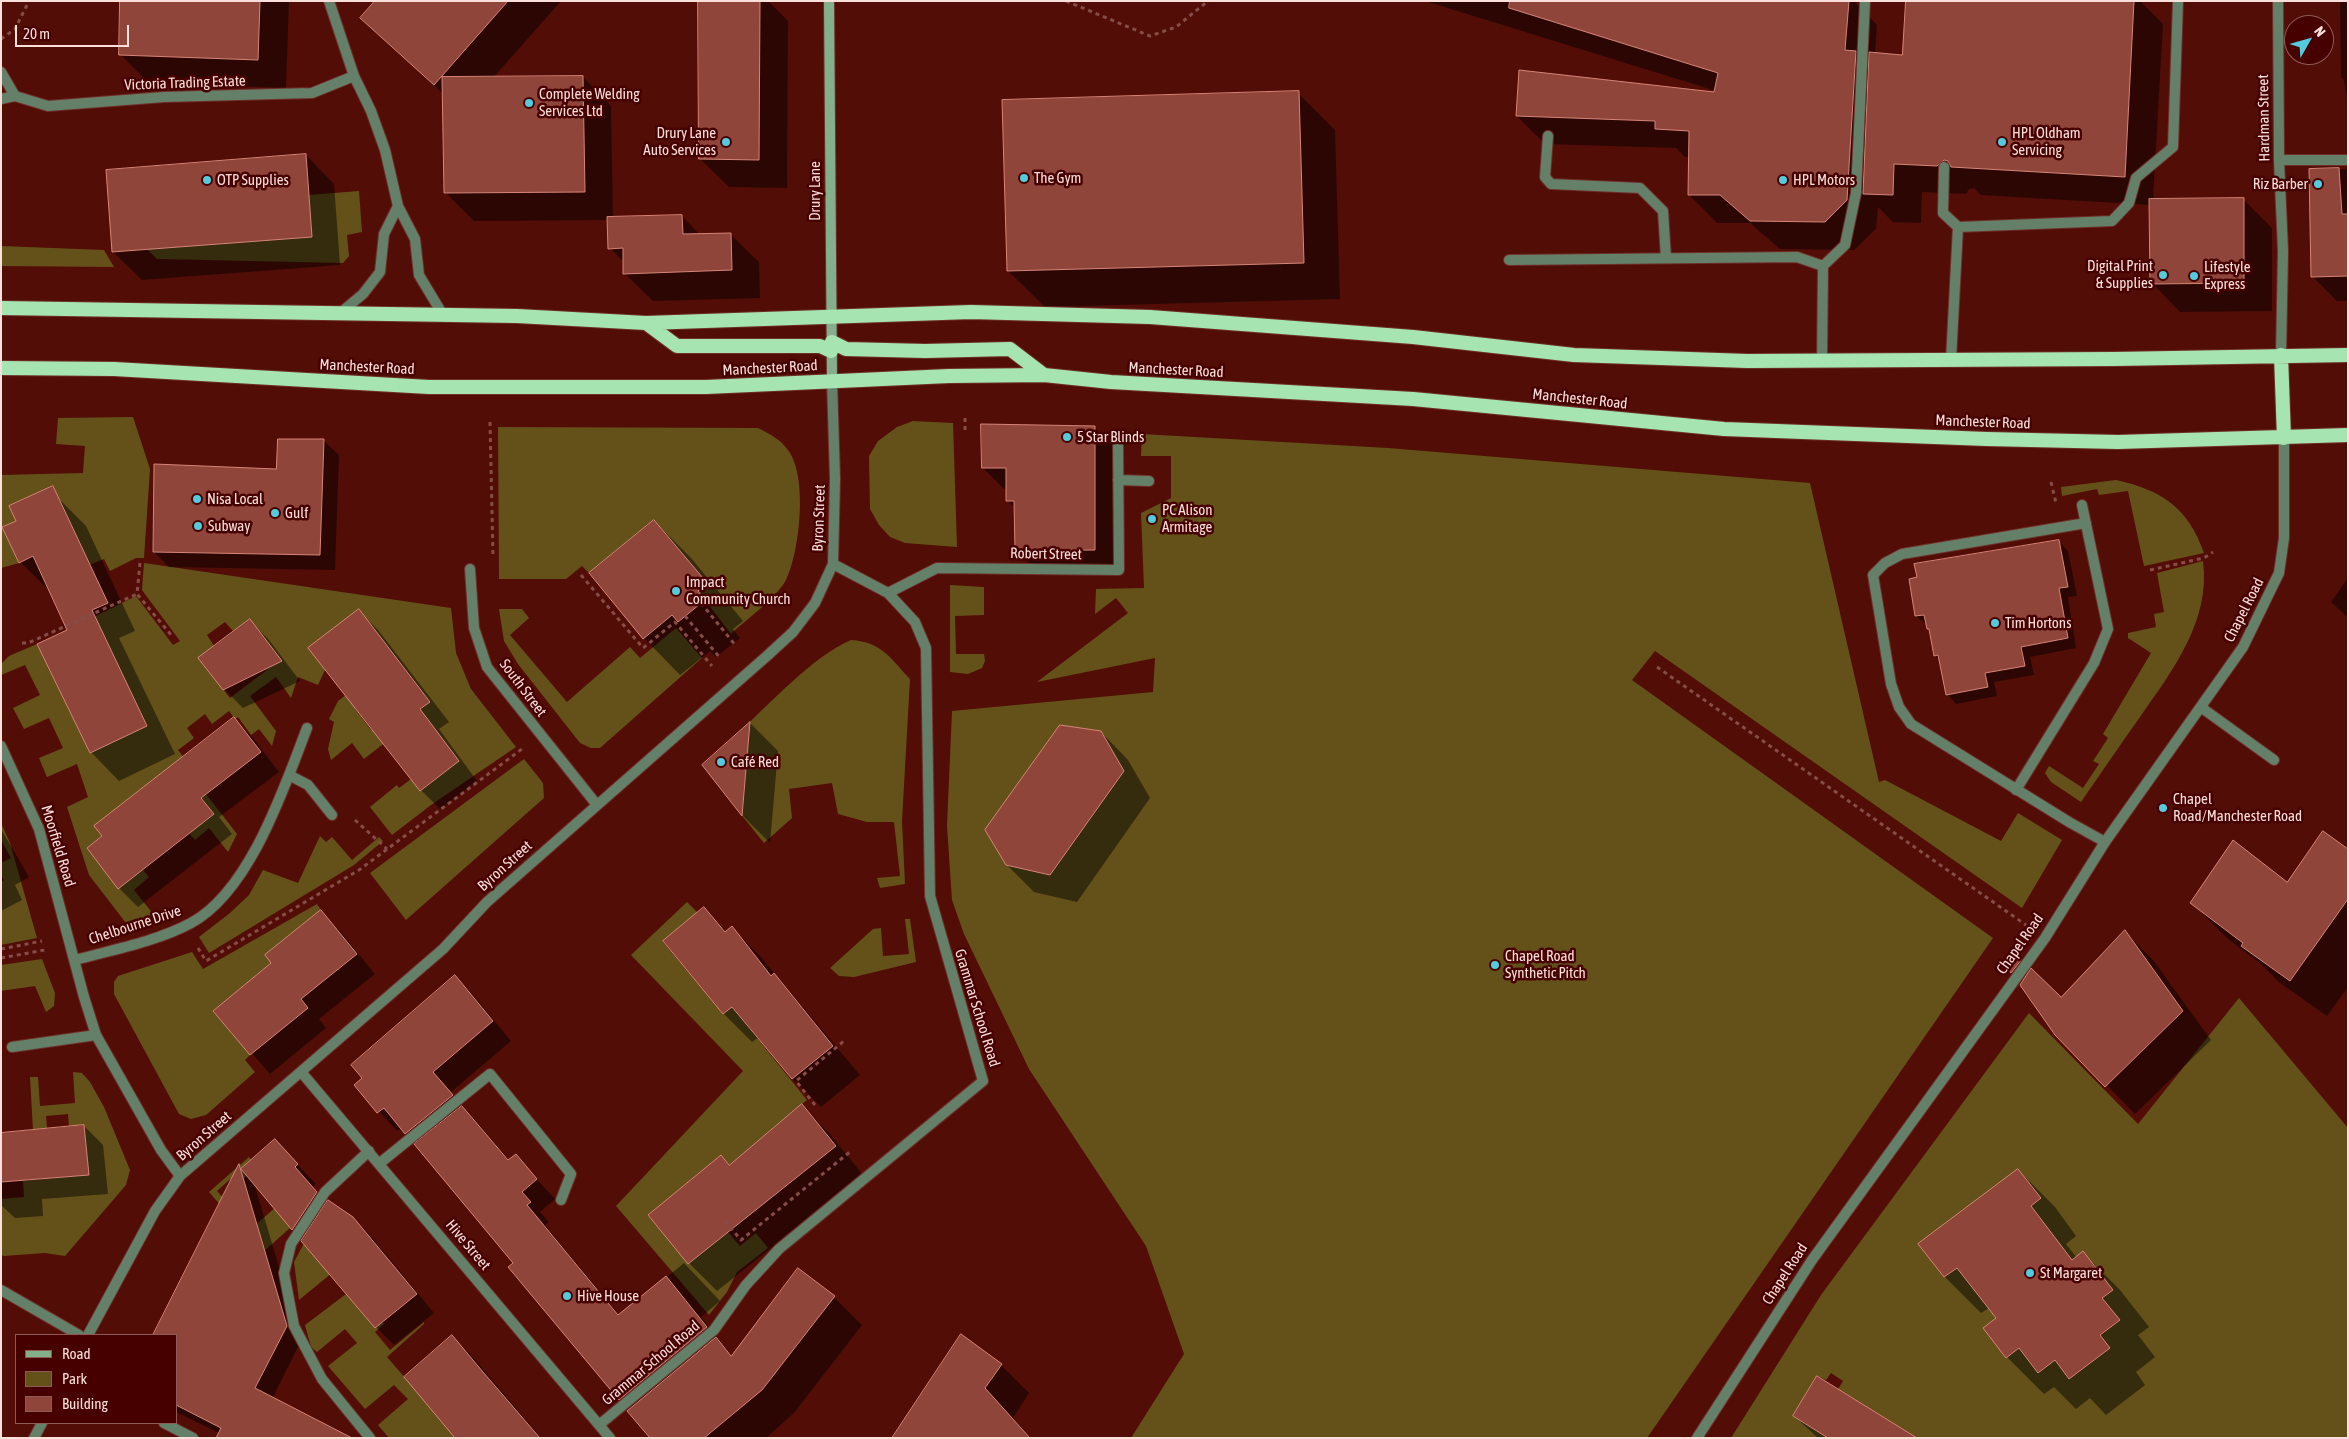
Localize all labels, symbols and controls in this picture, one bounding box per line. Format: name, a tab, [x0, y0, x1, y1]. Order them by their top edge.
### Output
scale bar	[18, 15, 131, 47]
north arrow	[2284, 15, 2334, 65]
text: N	[2311, 23, 2329, 40]
text: 20 m	[23, 25, 50, 42]
street label: Victoria Trading Estate	[124, 72, 246, 94]
street label: Hardman Street	[2254, 74, 2274, 162]
place label: Complete Welding Services Ltd	[539, 85, 640, 120]
marker: Complete Welding Services Ltd	[523, 97, 535, 109]
place label: Drury Lane Auto Services	[643, 124, 716, 159]
place label: HPL Oldham Servicing	[2012, 124, 2081, 159]
marker: Drury Lane Auto Services	[720, 136, 732, 148]
marker: HPL Oldham Servicing	[1996, 136, 2008, 148]
street label: Drury Lane	[806, 161, 824, 221]
place label: The Gym	[1034, 169, 1081, 187]
place label: OTP Supplies	[217, 171, 289, 189]
place label: HPL Motors	[1793, 171, 1855, 189]
marker: The Gym	[1018, 172, 1030, 184]
marker: OTP Supplies	[201, 174, 213, 186]
marker: HPL Motors	[1777, 174, 1789, 186]
place label: Riz Barber	[2253, 175, 2308, 193]
marker: Riz Barber	[2312, 178, 2324, 190]
place label: Digital Print & Supplies	[2087, 257, 2153, 292]
place label: Lifestyle Express	[2204, 258, 2251, 293]
marker: Digital Print & Supplies	[2157, 269, 2169, 281]
marker: Lifestyle Express	[2188, 270, 2200, 282]
street label: Manchester Road	[319, 356, 415, 378]
street label: Manchester Road	[722, 357, 818, 379]
street label: Manchester Road	[1128, 359, 1224, 381]
street label: Manchester Road	[1532, 385, 1628, 413]
street label: Manchester Road	[1935, 411, 2031, 433]
place label: 5 Star Blinds	[1077, 428, 1144, 446]
marker: 5 Star Blinds	[1061, 431, 1073, 443]
street label: Byron Street	[809, 484, 829, 552]
place label: Nisa Local	[207, 490, 263, 508]
marker: Nisa Local	[191, 493, 203, 505]
place label: PC Alison Armitage	[1162, 501, 1213, 536]
place label: Gulf	[285, 504, 308, 522]
marker: Gulf	[269, 507, 281, 519]
marker: PC Alison Armitage	[1146, 513, 1158, 525]
place label: Subway	[208, 517, 250, 535]
marker: Subway	[192, 520, 204, 532]
street label: Robert Street	[1010, 544, 1082, 564]
place label: Impact Community Church	[686, 573, 790, 608]
street label: Chapel Road	[2220, 575, 2268, 645]
marker: Impact Community Church	[670, 585, 682, 597]
place label: Tim Hortons	[2005, 614, 2071, 632]
marker: Tim Hortons	[1989, 617, 2001, 629]
street label: South Street	[496, 656, 550, 720]
place label: Café Red	[731, 753, 779, 771]
marker: Café Red	[715, 756, 727, 768]
place label: Chapel Road/Manchester Road	[2173, 790, 2302, 825]
marker: Chapel Road/Manchester Road	[2157, 802, 2169, 814]
street label: Moorfield Road	[37, 803, 79, 889]
street label: Byron Street	[474, 837, 536, 895]
street label: Chelbourne Drive	[87, 902, 183, 948]
street label: Chapel Road	[1993, 910, 2047, 978]
street label: Grammar School Road	[951, 947, 1003, 1069]
place label: Chapel Road Synthetic Pitch	[1505, 947, 1586, 982]
marker: Chapel Road Synthetic Pitch	[1489, 959, 1501, 971]
street label: Byron Street	[173, 1107, 235, 1165]
street label: Hive Street	[442, 1216, 494, 1274]
street label: Chapel Road	[1759, 1240, 1811, 1308]
place label: St Margaret	[2040, 1264, 2102, 1282]
marker: St Margaret	[2024, 1267, 2036, 1279]
place label: Hive House	[577, 1287, 639, 1305]
marker: Hive House	[561, 1290, 573, 1302]
street label: Grammar School Road	[598, 1317, 704, 1409]
legend	[15, 1334, 178, 1424]
text: Road	[62, 1345, 91, 1362]
text: Park	[62, 1370, 87, 1387]
text: Building	[62, 1395, 108, 1412]

